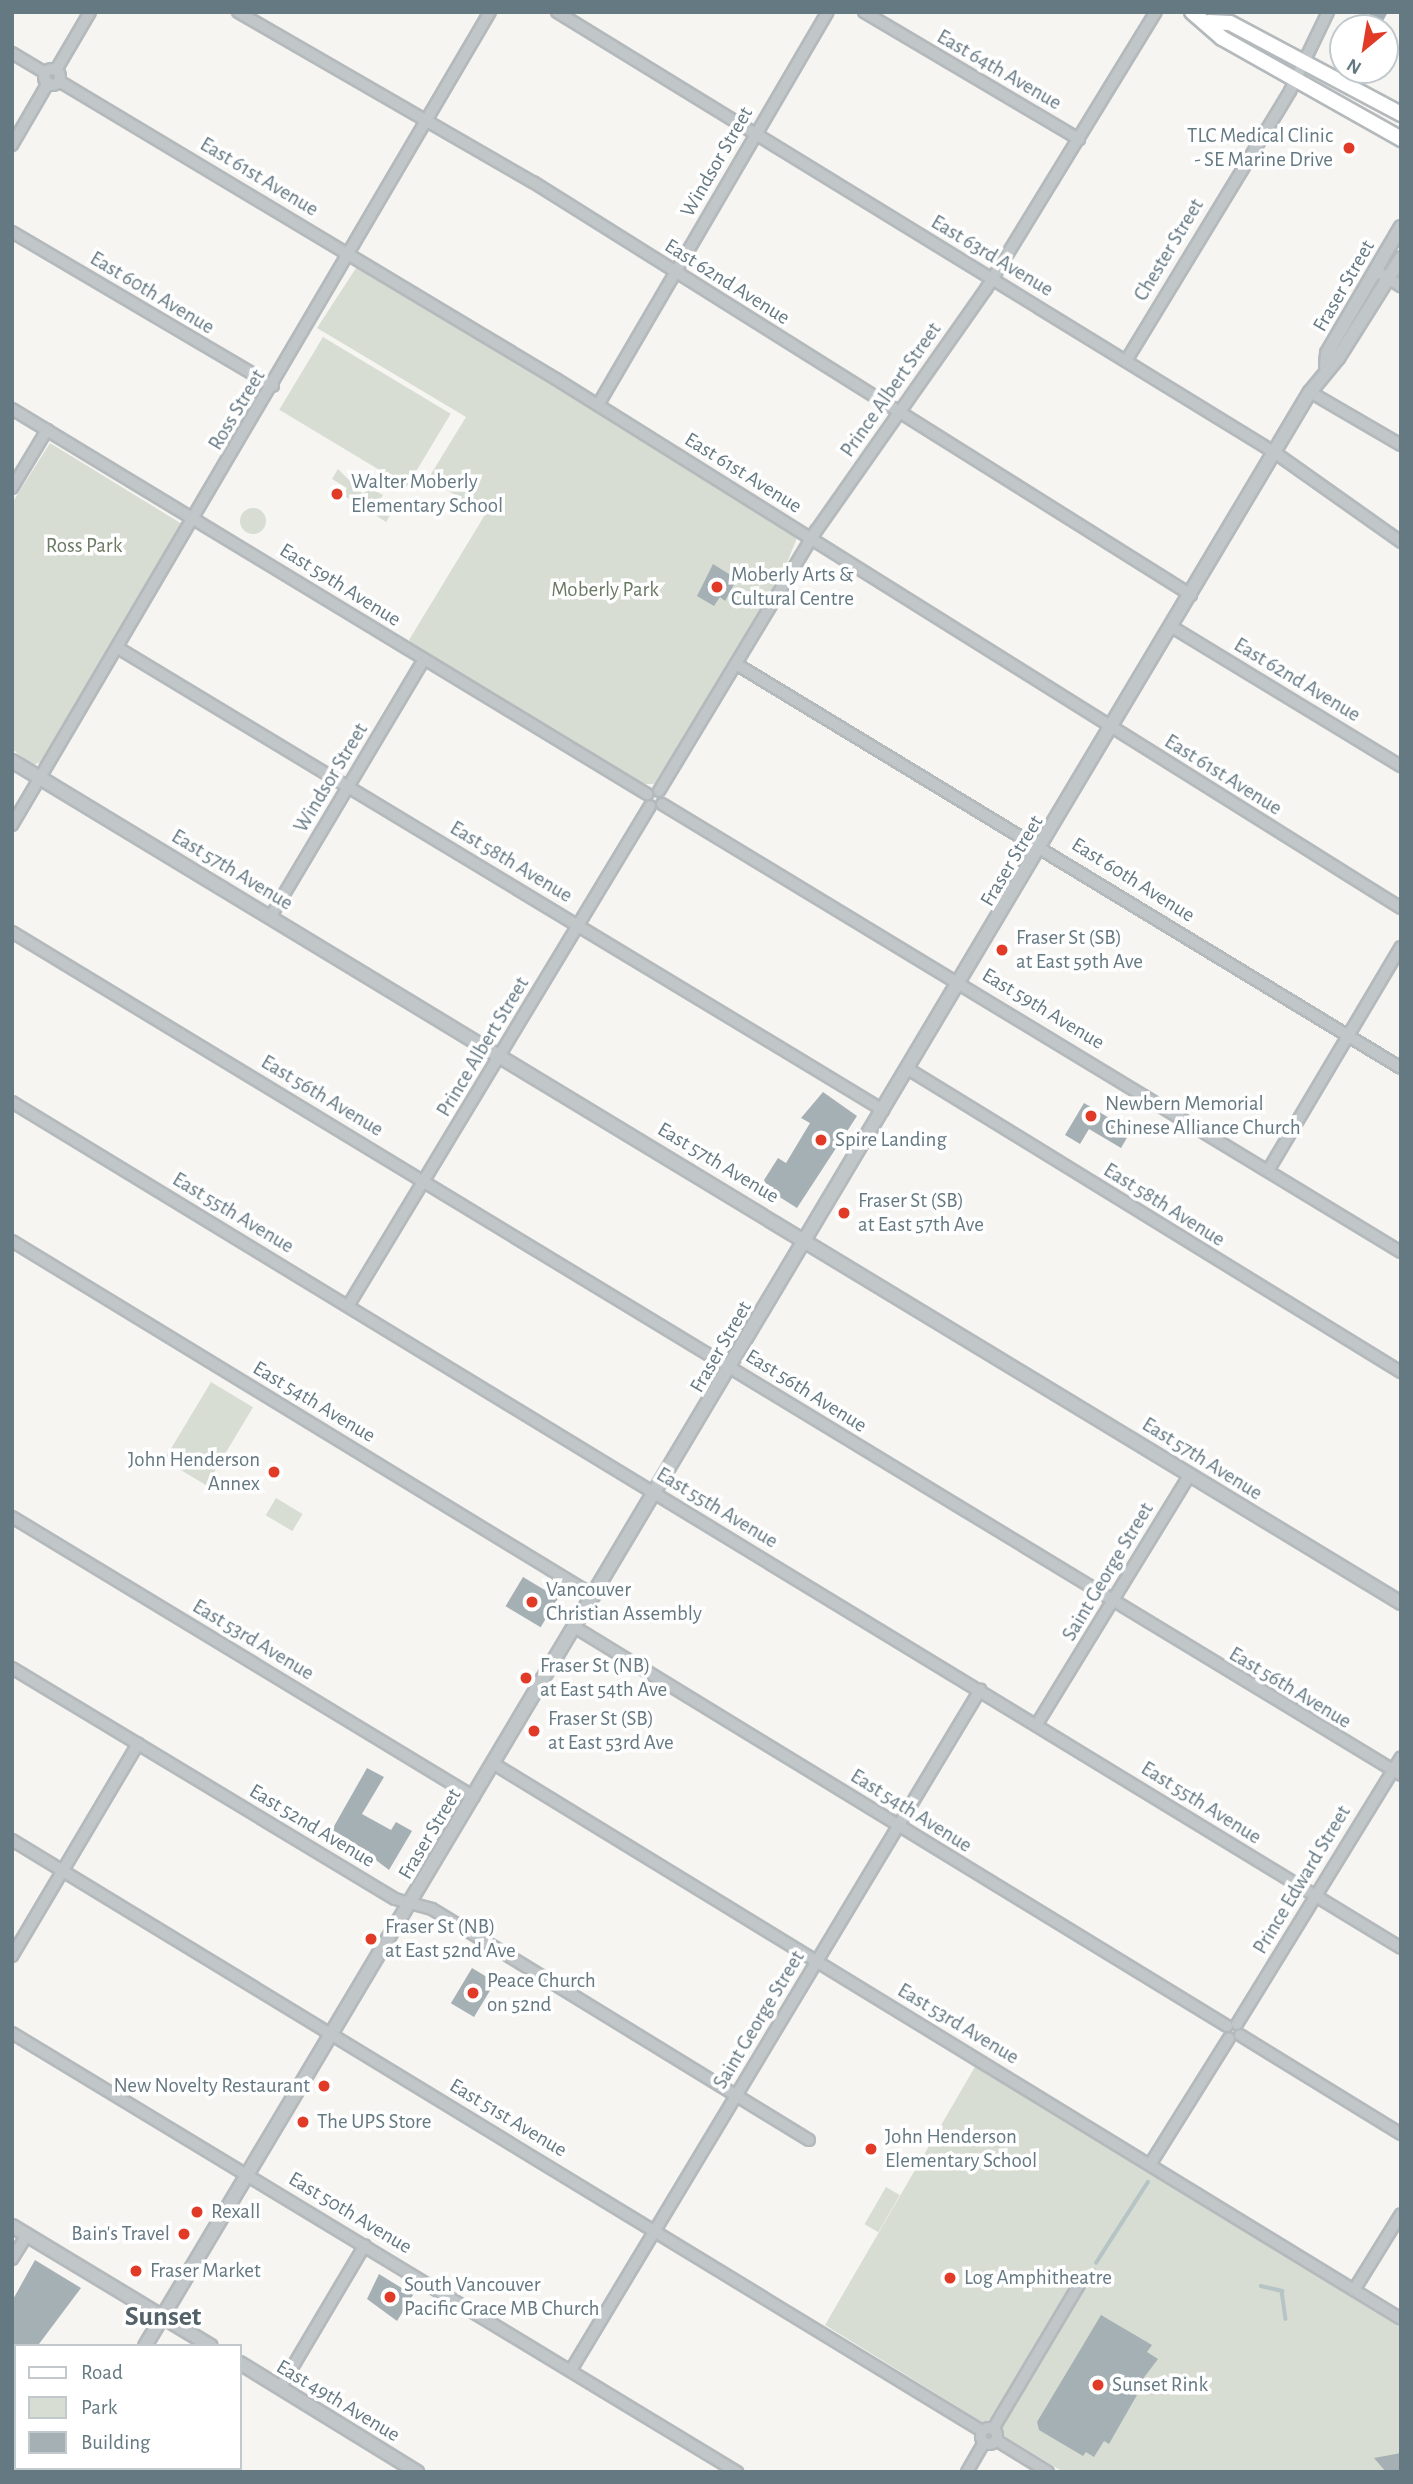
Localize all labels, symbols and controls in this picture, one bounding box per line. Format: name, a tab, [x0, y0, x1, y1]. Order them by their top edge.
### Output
north arrow	[1329, 14, 1399, 84]
street label: East 64th Avenue	[932, 24, 1066, 116]
text: N	[1344, 54, 1365, 77]
street label: Windsor Street	[675, 102, 759, 222]
place label: TLC Medical Clinic - SE Marine Drive	[1187, 123, 1333, 173]
street label: East 61st Avenue	[195, 132, 323, 222]
marker: TLC Medical Clinic - SE Marine Drive	[1339, 138, 1359, 158]
street label: Chester Street	[1129, 194, 1209, 306]
street label: East 63rd Avenue	[926, 210, 1058, 302]
street label: East 62nd Avenue	[660, 233, 794, 331]
street label: Fraser Street	[1308, 236, 1380, 336]
street label: East 60th Avenue	[85, 246, 219, 340]
street label: Prince Albert Street	[835, 318, 947, 462]
street label: Ross Street	[203, 365, 271, 455]
street label: East 61st Avenue	[680, 427, 806, 519]
place label: Walter Moberly Elementary School	[351, 469, 503, 519]
marker: Walter Moberly Elementary School	[329, 486, 345, 502]
park label: Ross Park	[46, 533, 122, 559]
street label: East 59th Avenue	[275, 538, 405, 632]
place label: Moberly Arts & Cultural Centre	[731, 562, 854, 612]
park label: Moberly Park	[551, 577, 659, 603]
marker: Moberly Arts & Cultural Centre	[709, 579, 725, 595]
street label: East 62nd Avenue	[1229, 632, 1365, 728]
street label: Windsor Street	[288, 719, 374, 837]
street label: East 61st Avenue	[1160, 729, 1286, 821]
street label: Fraser Street	[975, 811, 1049, 911]
street label: East 58th Avenue	[445, 816, 577, 908]
street label: East 57th Avenue	[167, 824, 297, 916]
street label: East 60th Avenue	[1067, 832, 1199, 928]
place label: Fraser St (SB) at East 59th Ave	[1016, 925, 1143, 975]
marker: Fraser St (SB) at East 59th Ave	[994, 942, 1010, 958]
street label: East 59th Avenue	[977, 963, 1109, 1055]
street label: Prince Albert Street	[431, 972, 535, 1122]
street label: East 56th Avenue	[256, 1050, 388, 1142]
place label: Newbern Memorial Chinese Alliance Church	[1105, 1091, 1301, 1141]
marker: Newbern Memorial Chinese Alliance Church	[1083, 1108, 1099, 1124]
street label: East 57th Avenue	[653, 1117, 783, 1209]
place label: Spire Landing	[835, 1127, 947, 1153]
marker: Spire Landing	[813, 1132, 829, 1148]
street label: East 58th Avenue	[1099, 1158, 1229, 1252]
street label: East 55th Avenue	[168, 1167, 298, 1259]
place label: Fraser St (SB) at East 57th Ave	[858, 1188, 984, 1238]
marker: Fraser St (SB) at East 57th Ave	[836, 1205, 852, 1221]
street label: Fraser Street	[685, 1297, 757, 1397]
street label: East 56th Avenue	[741, 1344, 871, 1438]
street label: East 54th Avenue	[248, 1356, 380, 1448]
street label: East 57th Avenue	[1137, 1412, 1267, 1506]
place label: John Henderson Annex	[128, 1447, 260, 1497]
street label: East 55th Avenue	[652, 1462, 782, 1554]
marker: John Henderson Annex	[266, 1464, 282, 1480]
street label: Saint George Street	[1057, 1498, 1159, 1646]
place label: Vancouver Christian Assembly	[546, 1577, 702, 1627]
street label: East 53rd Avenue	[188, 1594, 318, 1686]
marker: Vancouver Christian Assembly	[524, 1594, 540, 1610]
street label: East 56th Avenue	[1224, 1642, 1356, 1734]
place label: Fraser St (NB) at East 54th Ave	[540, 1653, 667, 1703]
marker: Fraser St (NB) at East 54th Ave	[518, 1670, 534, 1686]
place label: Fraser St (SB) at East 53rd Ave	[548, 1706, 674, 1756]
marker: Fraser St (SB) at East 53rd Ave	[526, 1723, 542, 1739]
street label: East 55th Avenue	[1136, 1756, 1266, 1850]
street label: East 54th Avenue	[846, 1764, 976, 1858]
street label: East 52nd Avenue	[245, 1779, 379, 1873]
street label: Fraser Street	[393, 1784, 467, 1884]
street label: Prince Edward Street	[1248, 1801, 1356, 1959]
place label: Fraser St (NB) at East 52nd Ave	[385, 1914, 516, 1964]
marker: Fraser St (NB) at East 52nd Ave	[363, 1931, 379, 1947]
street label: Saint George Street	[708, 1946, 810, 2094]
place label: Peace Church on 52nd	[487, 1968, 596, 2018]
street label: East 53rd Avenue	[893, 1978, 1023, 2070]
marker: Peace Church on 52nd	[465, 1985, 481, 2001]
place label: New Novelty Restaurant	[113, 2073, 310, 2099]
street label: East 51st Avenue	[445, 2073, 571, 2163]
marker: New Novelty Restaurant	[316, 2078, 332, 2094]
place label: The UPS Store	[317, 2109, 431, 2135]
marker: The UPS Store	[295, 2114, 311, 2130]
place label: John Henderson Elementary School	[885, 2124, 1037, 2174]
marker: John Henderson Elementary School	[863, 2141, 879, 2157]
street label: East 50th Avenue	[284, 2166, 416, 2260]
place label: Rexall	[211, 2199, 260, 2225]
marker: Rexall	[189, 2204, 205, 2220]
place label: Bain's Travel	[71, 2221, 170, 2247]
marker: Bain's Travel	[176, 2226, 192, 2242]
place label: Fraser Market	[150, 2258, 261, 2284]
marker: Fraser Market	[128, 2263, 144, 2279]
place label: Log Amphitheatre	[964, 2265, 1112, 2291]
marker: Log Amphitheatre	[942, 2270, 958, 2286]
place label: South Vancouver Pacific Grace MB Church	[404, 2272, 600, 2322]
marker: South Vancouver Pacific Grace MB Church	[382, 2289, 398, 2305]
district label: Sunset	[125, 2300, 201, 2334]
legend	[14, 2344, 242, 2470]
street label: East 49th Avenue	[272, 2354, 404, 2448]
text: Road	[81, 2362, 123, 2383]
place label: Sunset Rink	[1112, 2372, 1208, 2398]
marker: Sunset Rink	[1090, 2377, 1106, 2393]
text: Park	[81, 2397, 117, 2418]
text: Building	[81, 2432, 150, 2453]

